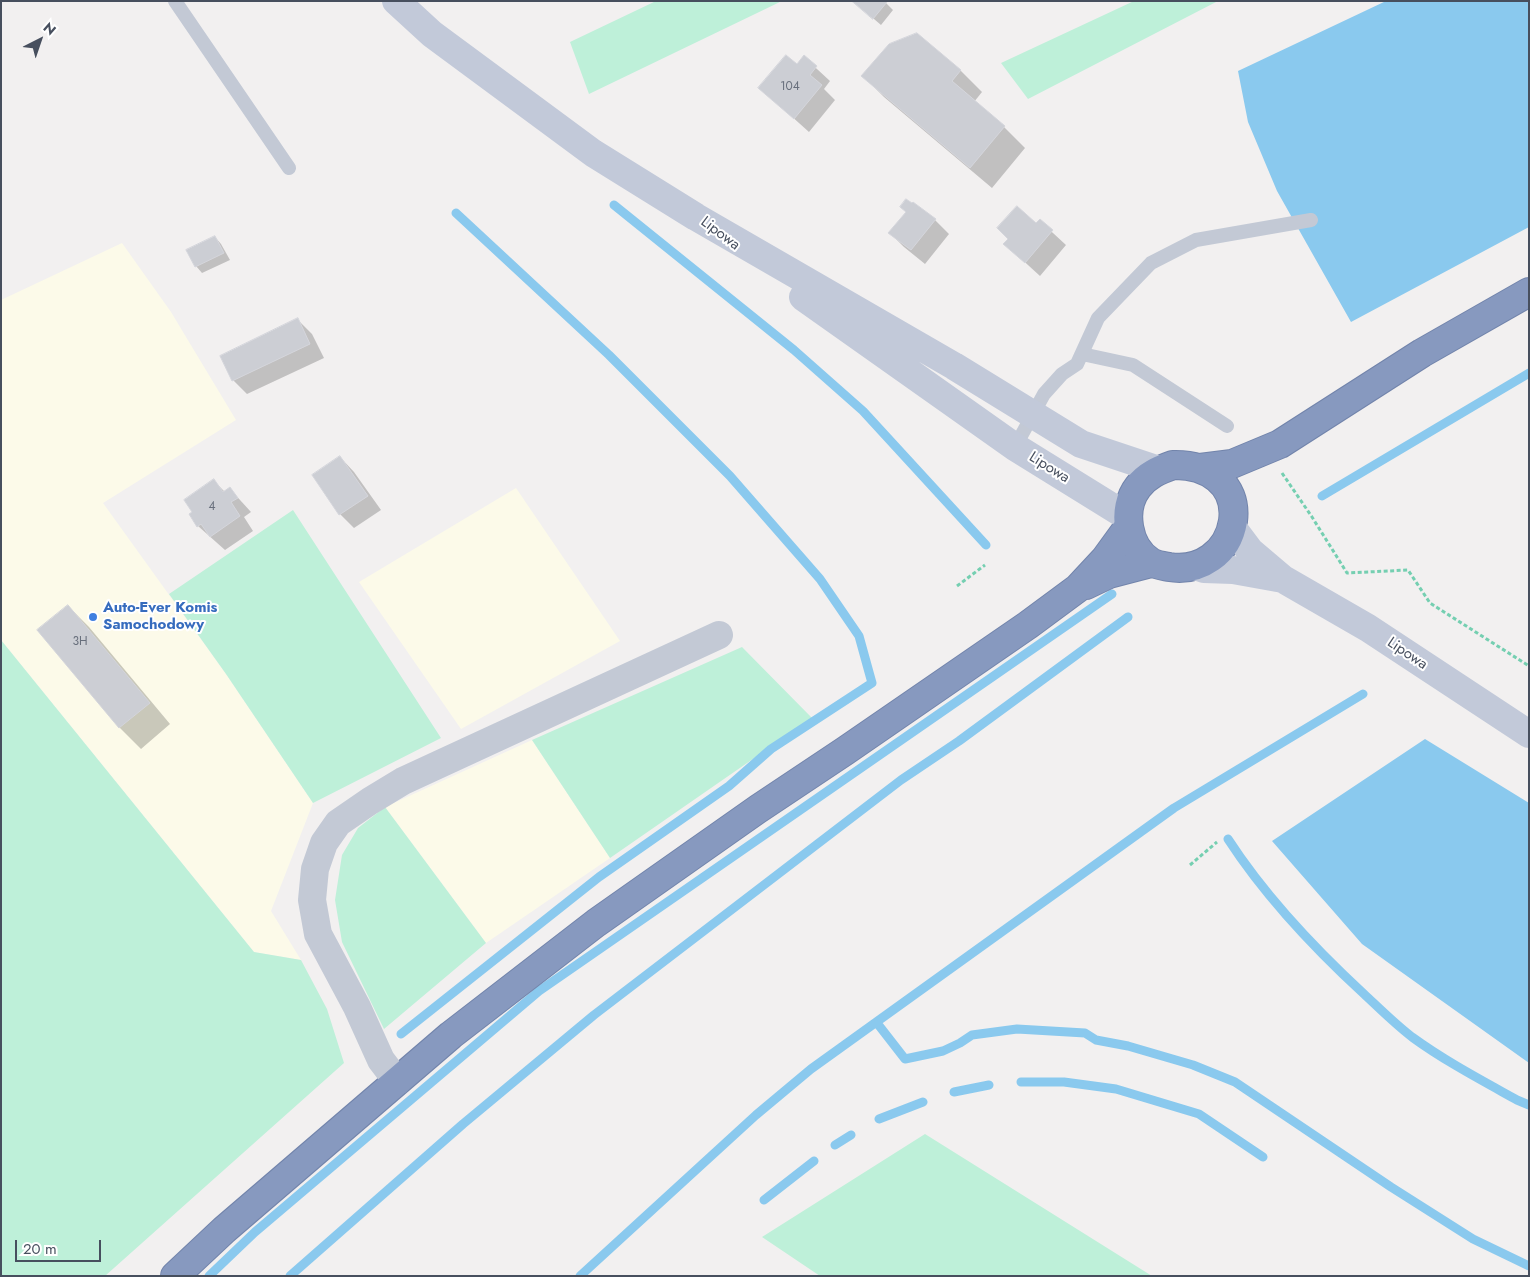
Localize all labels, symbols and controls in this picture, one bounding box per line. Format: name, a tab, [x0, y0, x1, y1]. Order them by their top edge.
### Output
north arrow	[15, 15, 65, 65]
text: N	[39, 17, 61, 40]
house number: 104	[780, 80, 800, 94]
street label: Lipowa	[697, 213, 743, 255]
street label: Lipowa	[1025, 449, 1073, 487]
house number: 4	[209, 500, 215, 514]
place label: Auto-Ever Komis Samochodowy	[103, 599, 217, 634]
marker: Auto-Ever Komis Samochodowy	[87, 611, 99, 623]
street label: Lipowa	[1383, 634, 1431, 674]
house number: 3H	[72, 635, 88, 649]
scale bar	[18, 1230, 104, 1262]
text: 20 m	[23, 1238, 57, 1260]

